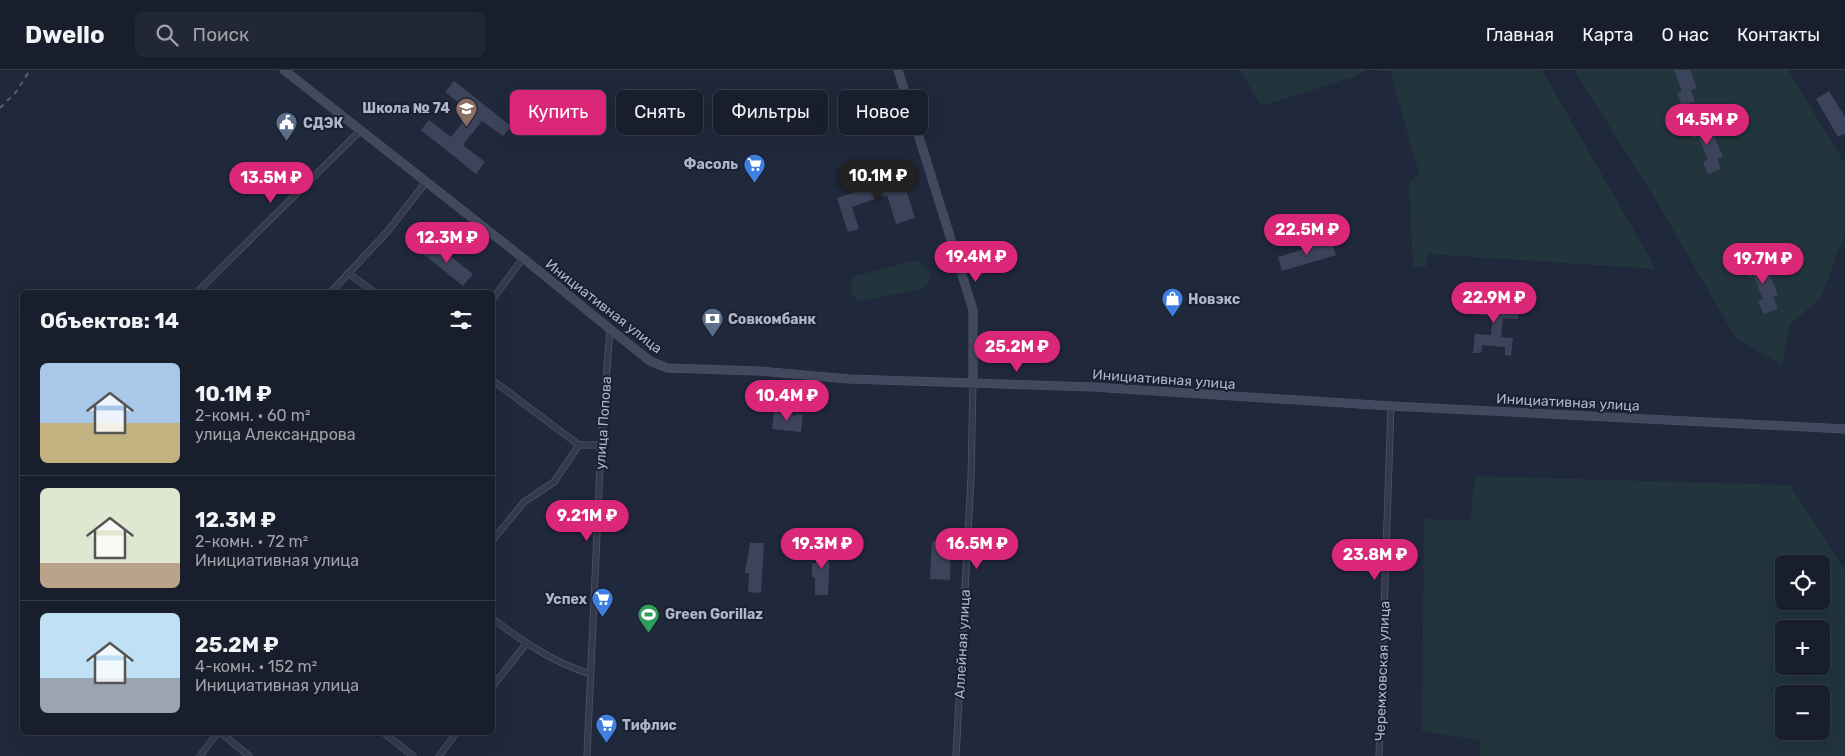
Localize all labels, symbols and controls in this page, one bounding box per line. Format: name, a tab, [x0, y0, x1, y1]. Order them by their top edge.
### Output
search box	[135, 12, 485, 57]
text: Dwello	[25, 21, 105, 49]
icon: search	[153, 21, 181, 49]
text: Поиск	[193, 23, 249, 46]
text: Главная	[1486, 24, 1554, 46]
text: Карта	[1582, 24, 1634, 46]
text: О нас	[1662, 24, 1709, 46]
text: Контакты	[1737, 24, 1820, 46]
chip: Купить	[510, 90, 606, 135]
chip: Снять	[616, 90, 703, 135]
chip: Фильтры	[713, 90, 828, 135]
chip: Новое	[838, 90, 928, 135]
school or university icon: Школа № 74	[454, 96, 478, 127]
place label: Школа № 74	[362, 100, 450, 117]
pin: 14.5M ₽	[1661, 104, 1753, 146]
text: 14.5M ₽	[1676, 110, 1738, 129]
public building icon: СДЭК	[275, 111, 299, 142]
place label: СДЭК	[303, 115, 343, 132]
supermarket icon: Фасоль	[742, 152, 766, 183]
place label: Фасоль	[683, 156, 738, 173]
pin: 10.1M ₽	[832, 160, 924, 202]
pin: 13.5M ₽	[225, 162, 317, 204]
text: 10.1M ₽	[849, 166, 907, 185]
text: 13.5M ₽	[240, 168, 302, 187]
pin: 22.5M ₽	[1261, 214, 1353, 256]
text: 22.5M ₽	[1275, 220, 1339, 239]
pin: 12.3M ₽	[401, 222, 493, 264]
text: 12.3M ₽	[416, 228, 478, 247]
pin: 19.4M ₽	[930, 240, 1022, 283]
pin: 19.7M ₽	[1717, 242, 1809, 285]
text: 19.4M ₽	[946, 247, 1006, 266]
text: 19.7M ₽	[1734, 249, 1792, 268]
street label: Инициативная улица	[542, 256, 665, 357]
pin: 22.9M ₽	[1448, 282, 1540, 324]
shop icon: Новэкс	[1160, 287, 1184, 318]
text: 22.9M ₽	[1462, 288, 1526, 307]
place label: Новэкс	[1188, 291, 1240, 308]
icon: filters	[447, 306, 475, 334]
bank icon: Совкомбанк	[700, 307, 724, 338]
text: Объектов: 14	[40, 308, 179, 333]
place label: Совкомбанк	[728, 311, 817, 328]
pin: 25.2M ₽	[971, 330, 1063, 373]
text: 25.2M ₽	[985, 337, 1049, 356]
street label: Инициативная улица	[1092, 366, 1236, 393]
street label: улица Попова	[592, 376, 615, 470]
pin: 10.4M ₽	[741, 380, 833, 422]
text: 10.1M ₽	[195, 381, 272, 406]
icon: home	[80, 383, 140, 443]
text: 10.4M ₽	[756, 386, 818, 405]
street label: Инициативная улица	[1496, 390, 1640, 415]
text: 2-комн. · 60 m²	[195, 406, 310, 425]
text: улица Александрова	[195, 425, 356, 444]
pin: 9.21M ₽	[541, 500, 633, 542]
text: 9.21M ₽	[557, 506, 617, 525]
text: 12.3M ₽	[195, 507, 276, 532]
icon: home	[80, 508, 140, 568]
pin: 19.3M ₽	[776, 528, 868, 570]
pin: 16.5M ₽	[931, 528, 1023, 570]
text: 2-комн. · 72 m²	[195, 532, 308, 551]
text: 19.3M ₽	[792, 534, 852, 553]
text: 16.5M ₽	[946, 534, 1008, 553]
pin: 23.8M ₽	[1329, 538, 1421, 581]
text: 23.8M ₽	[1343, 545, 1407, 564]
text: Инициативная улица	[195, 551, 359, 570]
map controls	[1775, 555, 1830, 740]
button: locate	[1775, 555, 1830, 610]
supermarket icon: Успех	[591, 587, 615, 618]
street label: Аллейная улица	[951, 589, 974, 699]
place label: Успех	[545, 591, 588, 608]
street label: Черемховская улица	[1372, 601, 1393, 741]
sports icon: Green Gorillaz	[637, 602, 661, 633]
place label: Green Gorillaz	[665, 606, 763, 623]
button: +	[1775, 620, 1830, 675]
text: 25.2M ₽	[195, 632, 279, 657]
icon: home	[80, 633, 140, 693]
text: 4-комн. · 152 m²	[195, 657, 317, 676]
text: Инициативная улица	[195, 676, 359, 695]
button: −	[1775, 685, 1830, 740]
supermarket icon: Тифлис	[594, 713, 618, 744]
place label: Тифлис	[622, 717, 677, 734]

